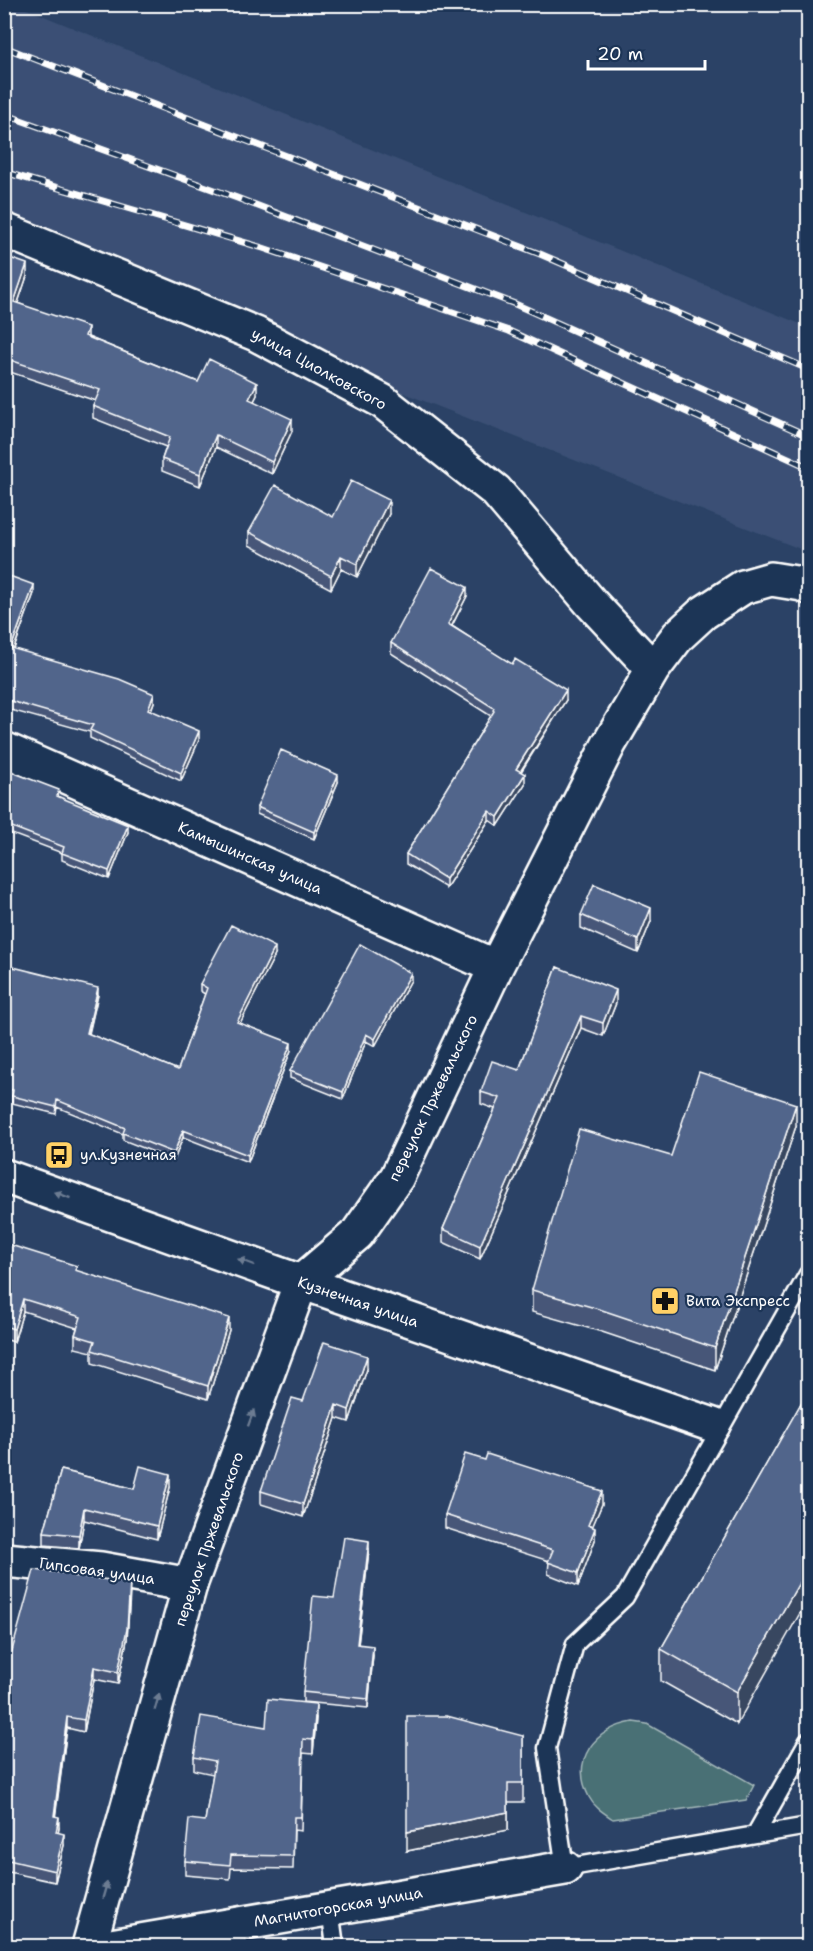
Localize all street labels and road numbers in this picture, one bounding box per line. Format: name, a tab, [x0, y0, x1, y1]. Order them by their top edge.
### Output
street label: улица Циолковского	[248, 323, 390, 415]
street label: Камышинская улица	[175, 817, 326, 899]
street label: переулок Пржевальского	[384, 1011, 482, 1185]
street label: Кузнечная улица	[295, 1272, 422, 1332]
street label: переулок Пржевальского	[170, 1449, 248, 1629]
street label: Гипсовая улица	[38, 1553, 157, 1589]
street label: Магнитогорская улица	[252, 1882, 425, 1932]

